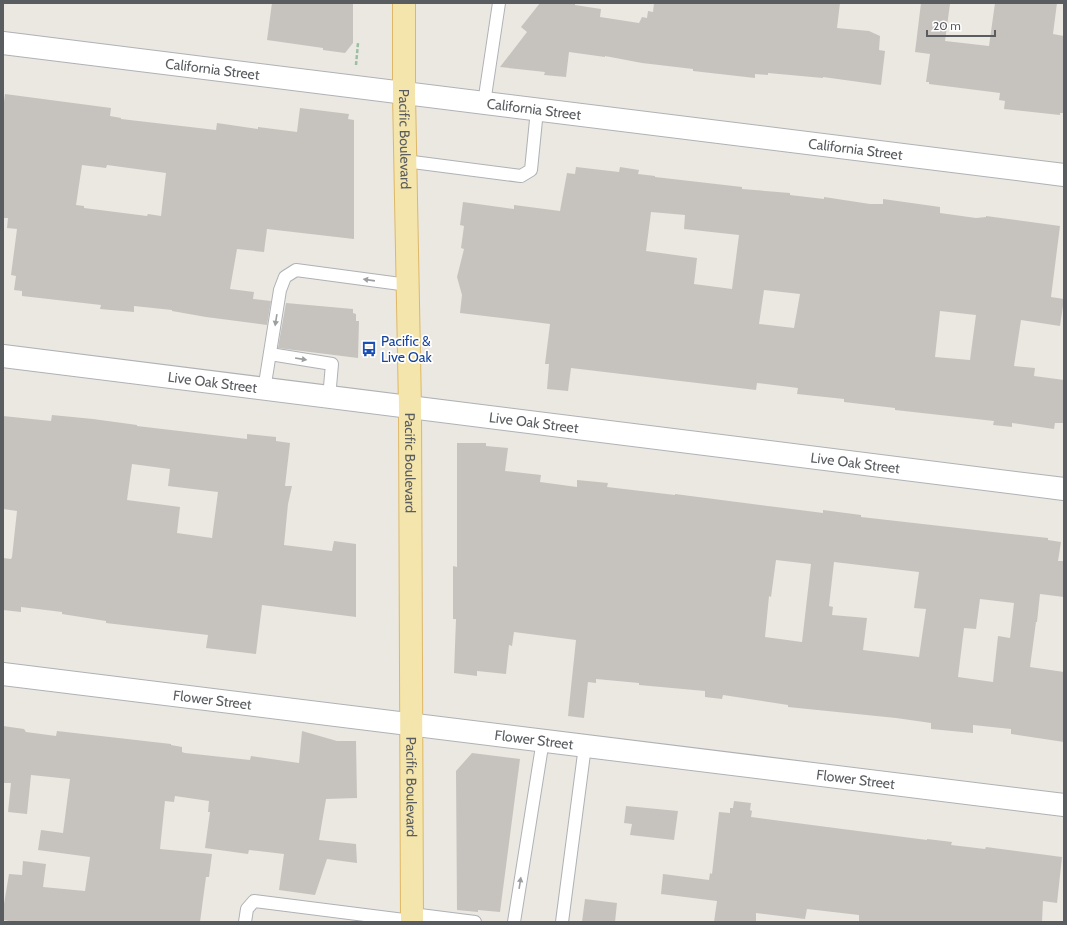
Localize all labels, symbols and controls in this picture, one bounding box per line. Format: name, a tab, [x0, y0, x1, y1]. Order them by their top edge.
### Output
scale bar	[927, 12, 995, 38]
text: 20 m	[933, 18, 961, 33]
street label: California Street	[164, 54, 261, 84]
street label: Pacific Boulevard	[395, 89, 415, 189]
street label: California Street	[486, 94, 582, 124]
street label: California Street	[807, 134, 904, 164]
one-way arrow	[363, 277, 375, 283]
one-way arrow	[272, 313, 278, 326]
place label: Pacific & Live Oak	[381, 332, 432, 366]
bus stop icon: Pacific & Live Oak	[360, 340, 378, 358]
one-way arrow	[295, 356, 307, 362]
street label: Live Oak Street	[167, 368, 258, 397]
street label: Live Oak Street	[488, 408, 580, 437]
street label: Pacific Boulevard	[401, 413, 419, 513]
street label: Live Oak Street	[810, 448, 901, 477]
street label: Flower Street	[172, 686, 253, 714]
street label: Flower Street	[494, 726, 575, 753]
street label: Pacific Boulevard	[402, 737, 421, 837]
street label: Flower Street	[815, 765, 896, 793]
one-way arrow	[517, 877, 523, 890]

